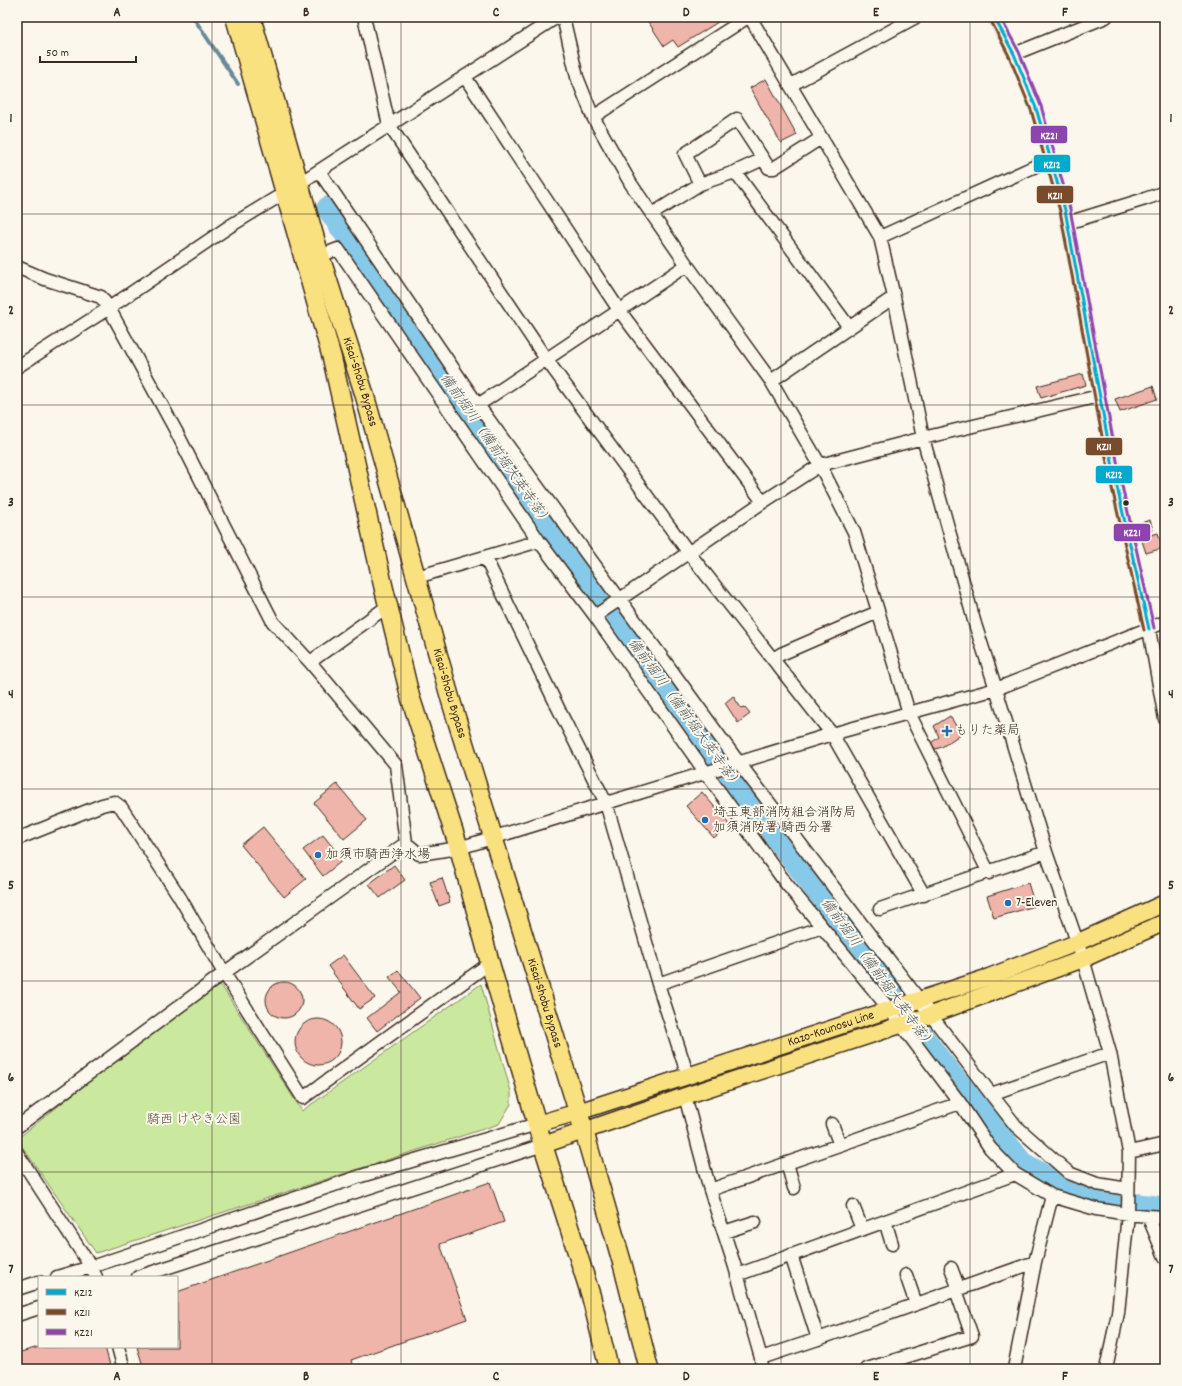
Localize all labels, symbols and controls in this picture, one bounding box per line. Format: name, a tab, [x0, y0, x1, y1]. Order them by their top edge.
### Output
text: A	[113, 4, 121, 23]
text: B	[303, 4, 309, 23]
text: C	[493, 4, 500, 23]
text: D	[683, 4, 690, 23]
text: E	[873, 4, 880, 23]
text: F	[1062, 4, 1068, 23]
scale bar	[40, 38, 136, 64]
text: 50 m	[46, 45, 69, 62]
text: 1	[10, 110, 13, 129]
text: 1	[1170, 110, 1173, 129]
line badge: KZ21	[1030, 125, 1068, 144]
text: KZ21	[1040, 129, 1058, 145]
line badge: KZ12	[1033, 154, 1071, 173]
text: KZ12	[1043, 158, 1061, 174]
line badge: KZ11	[1036, 185, 1074, 204]
text: KZ11	[1048, 189, 1062, 205]
text: 2	[8, 302, 14, 321]
text: 2	[1168, 302, 1174, 321]
street label: Kisai-Shobu Bypass	[337, 335, 383, 429]
water label: 備前堀川（備前堀大英寺落）	[435, 370, 555, 530]
line badge: KZ11	[1085, 437, 1123, 456]
text: KZ11	[1097, 440, 1111, 456]
line badge: KZ12	[1095, 465, 1133, 484]
text: KZ12	[1105, 468, 1123, 484]
text: 3	[8, 494, 14, 513]
text: 3	[1168, 494, 1174, 513]
unlabelled marker	[1121, 498, 1131, 508]
line badge: KZ21	[1113, 523, 1151, 542]
text: KZ21	[1123, 526, 1141, 542]
water label: 備前堀川（備前堀大英寺落）	[622, 635, 746, 793]
street label: Kisai-Shobu Bypass	[427, 646, 472, 741]
text: 4	[8, 686, 14, 705]
text: 4	[1168, 686, 1174, 705]
place label: もりた薬局	[955, 722, 1020, 741]
marker: もりた薬局	[942, 726, 952, 736]
place label: 埼玉東部消防組合消防局 加須消防署 騎西分署	[713, 804, 856, 838]
marker: 埼玉東部消防組合消防局 加須消防署 騎西分署	[700, 815, 710, 825]
place label: 加須市騎西浄水場	[326, 846, 430, 865]
marker: 加須市騎西浄水場	[313, 850, 323, 860]
text: 5	[8, 877, 14, 896]
text: 5	[1168, 877, 1174, 896]
place label: 7-Eleven	[1016, 894, 1057, 913]
water label: 備前堀川（備前堀大英寺落）	[815, 895, 939, 1053]
marker: 7-Eleven	[1003, 898, 1013, 908]
street label: Kisai-Shobu Bypass	[522, 956, 567, 1050]
street label: Kazo-Kounosu Line	[785, 1006, 877, 1052]
text: 6	[8, 1069, 15, 1088]
text: 6	[1168, 1069, 1175, 1088]
park label: 騎西 けやき公園	[147, 1111, 241, 1130]
text: 7	[9, 1261, 14, 1280]
text: 7	[1169, 1261, 1174, 1280]
legend	[38, 1276, 178, 1348]
text: KZ12	[74, 1285, 93, 1302]
text: KZ11	[74, 1305, 90, 1322]
text: KZ21	[74, 1325, 93, 1342]
text: A	[113, 1368, 121, 1386]
text: B	[303, 1368, 309, 1386]
text: C	[493, 1368, 500, 1386]
text: D	[683, 1368, 690, 1386]
text: E	[873, 1368, 880, 1386]
text: F	[1062, 1368, 1068, 1386]

